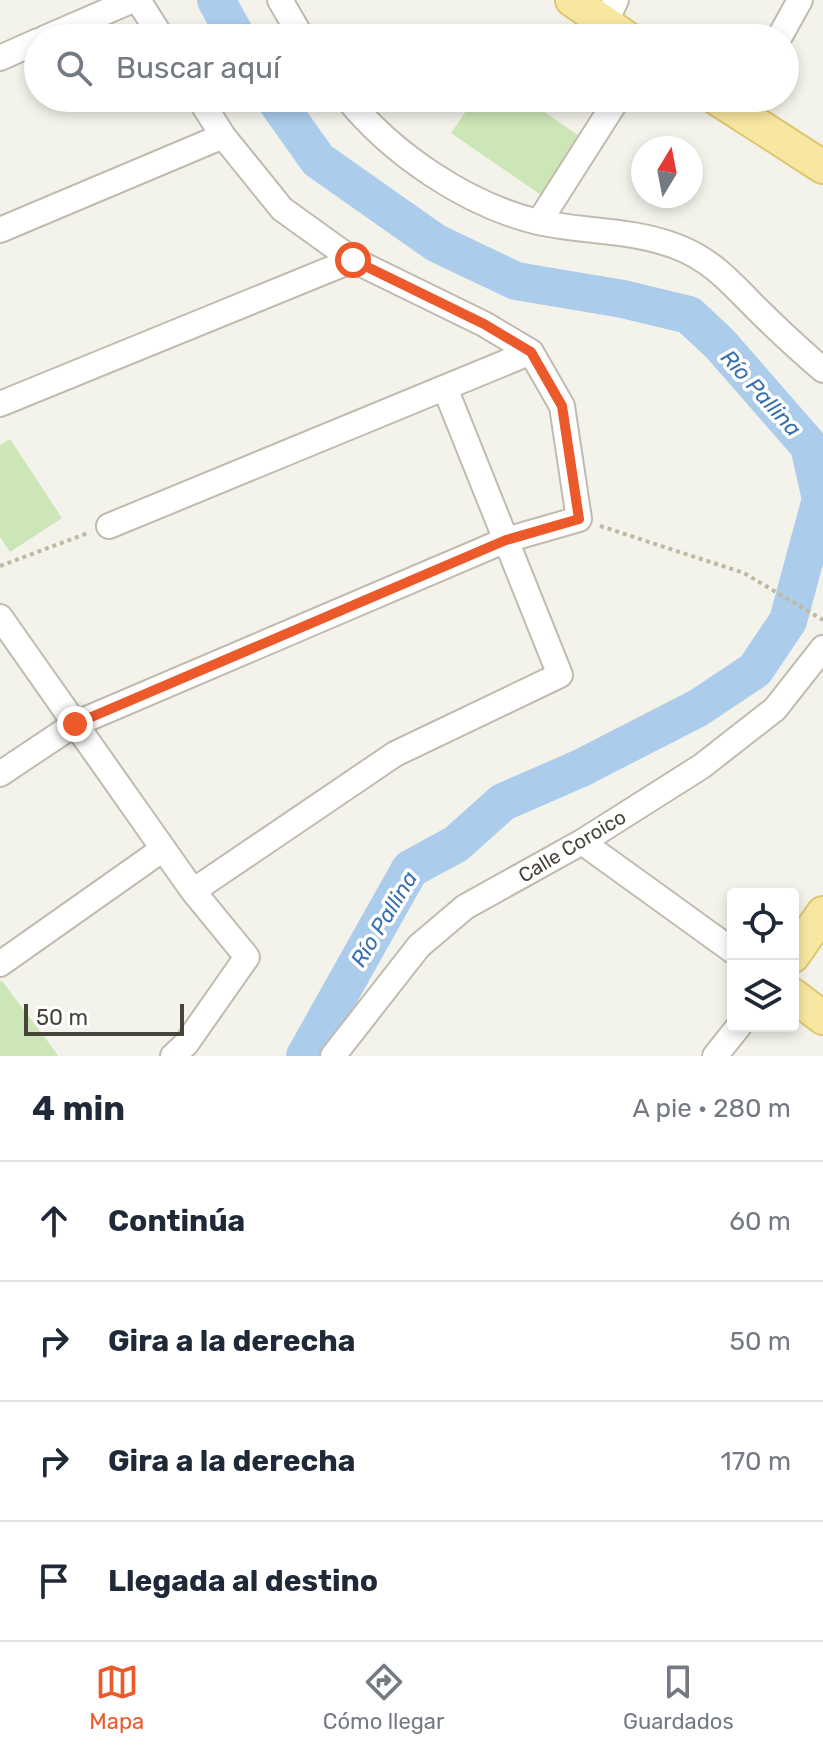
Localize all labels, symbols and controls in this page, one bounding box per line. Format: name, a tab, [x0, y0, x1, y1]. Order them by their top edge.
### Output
search box	[24, 24, 799, 112]
icon: search	[52, 46, 96, 90]
text: Buscar aquí	[116, 50, 280, 86]
north arrow	[631, 136, 703, 208]
route start	[335, 242, 371, 278]
water label: Río Pallina	[715, 344, 807, 442]
route end	[57, 706, 93, 742]
street label: Calle Coroico	[514, 804, 630, 888]
water label: Río Pallina	[345, 866, 423, 972]
map controls	[727, 888, 799, 1032]
button: locate	[727, 888, 799, 960]
button: layers	[727, 960, 799, 1032]
scale bar	[24, 1000, 184, 1036]
text: 50 m	[36, 1004, 88, 1031]
text: 4 min	[32, 1088, 125, 1129]
text: A pie · 280 m	[632, 1093, 791, 1124]
icon: ahead	[32, 1199, 76, 1243]
text: Continúa	[108, 1203, 245, 1239]
text: 60 m	[729, 1206, 791, 1237]
icon: right	[32, 1319, 76, 1363]
text: Gira a la derecha	[108, 1323, 355, 1359]
text: 50 m	[730, 1326, 791, 1357]
icon: right	[32, 1439, 76, 1483]
text: Gira a la derecha	[108, 1443, 355, 1479]
text: 170 m	[721, 1446, 791, 1477]
icon: arrive	[32, 1559, 76, 1603]
text: Llegada al destino	[108, 1563, 378, 1599]
tab: Mapa	[89, 1660, 144, 1735]
tab: Cómo llegar	[323, 1660, 444, 1735]
tab: Guardados	[623, 1660, 734, 1735]

